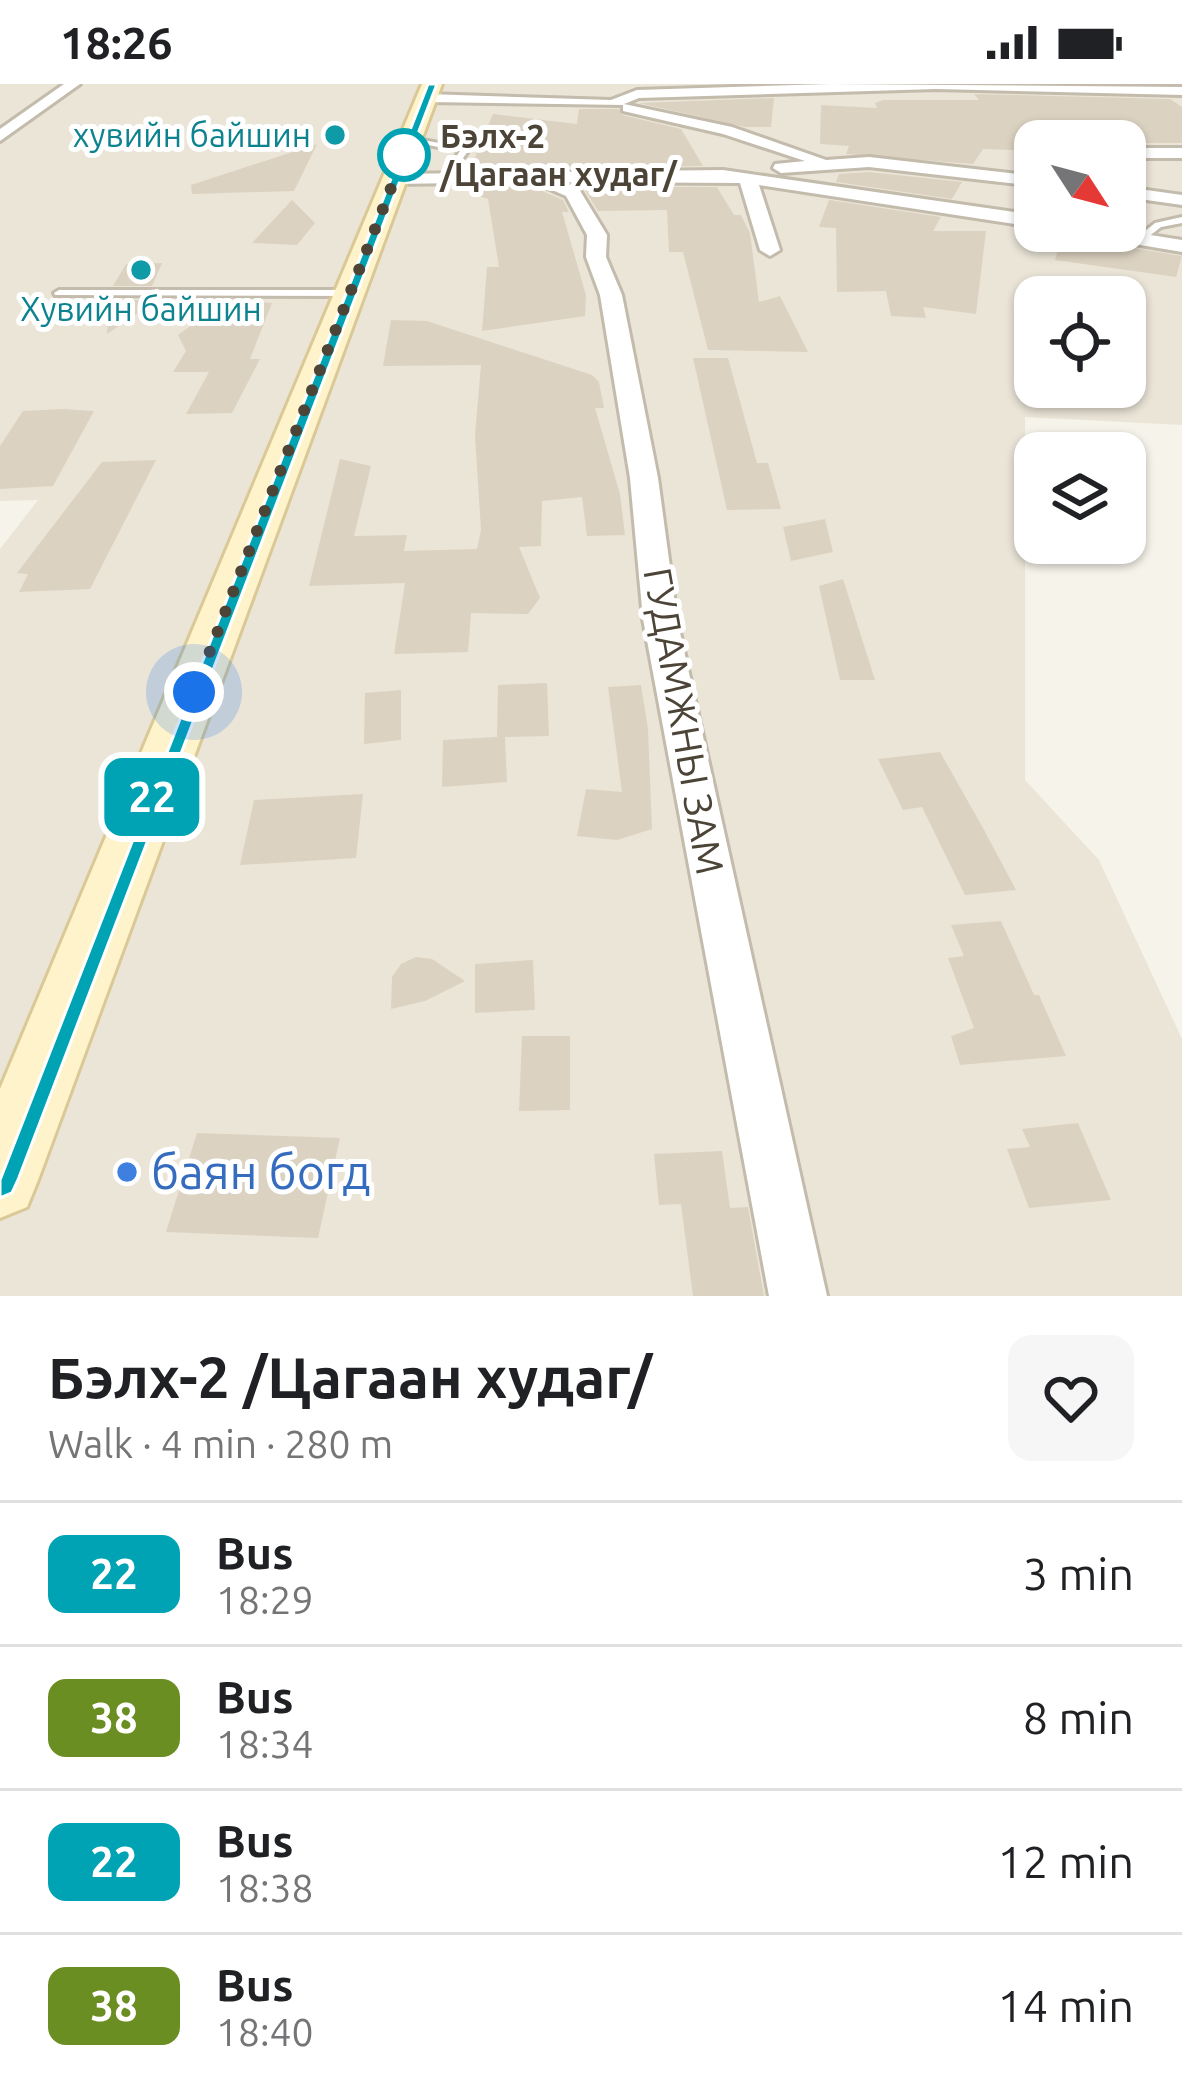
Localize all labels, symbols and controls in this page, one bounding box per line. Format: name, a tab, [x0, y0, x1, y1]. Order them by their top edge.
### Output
text: 18:26	[60, 17, 173, 68]
place label: хувийн байшин	[73, 116, 311, 153]
place label: Бэлх-2 /Цагаан худаг/	[439, 117, 678, 192]
north arrow	[1014, 120, 1146, 252]
map controls	[1014, 120, 1146, 564]
marker: хувийн байшин	[322, 122, 348, 148]
marker: Бэлх-2 /Цагаан худаг/	[379, 130, 429, 180]
marker: Хувийн байшин	[128, 257, 154, 283]
button: locate	[1014, 276, 1146, 408]
place label: Хувийн байшин	[20, 290, 262, 327]
button: layers	[1014, 432, 1146, 564]
street label: ГУДАМЖНЫ ЗАМ	[636, 564, 733, 878]
your location	[164, 662, 224, 722]
line badge: 22	[98, 758, 206, 836]
text: 22	[128, 773, 176, 820]
place label: баян богд	[151, 1144, 371, 1198]
marker: баян богд	[114, 1159, 140, 1185]
button: heart	[1008, 1335, 1134, 1461]
text: Бэлх-2 /Цагаан худаг/	[48, 1345, 652, 1409]
text: Walk · 4 min · 280 m	[48, 1422, 393, 1465]
text: Bus	[216, 1527, 293, 1578]
text: 3 min	[1023, 1548, 1134, 1599]
text: 22	[90, 1550, 138, 1597]
text: 18:29	[216, 1578, 314, 1621]
text: Bus	[216, 1671, 293, 1722]
text: 8 min	[1023, 1692, 1134, 1743]
text: 38	[90, 1694, 138, 1741]
text: 18:34	[216, 1722, 314, 1765]
text: Bus	[216, 1815, 293, 1866]
text: 12 min	[997, 1836, 1134, 1887]
text: 22	[90, 1838, 138, 1885]
text: 18:38	[216, 1866, 314, 1909]
text: Bus	[216, 1959, 293, 2010]
text: 14 min	[997, 1980, 1134, 2031]
text: 38	[90, 1982, 138, 2029]
text: 18:40	[216, 2010, 314, 2053]

